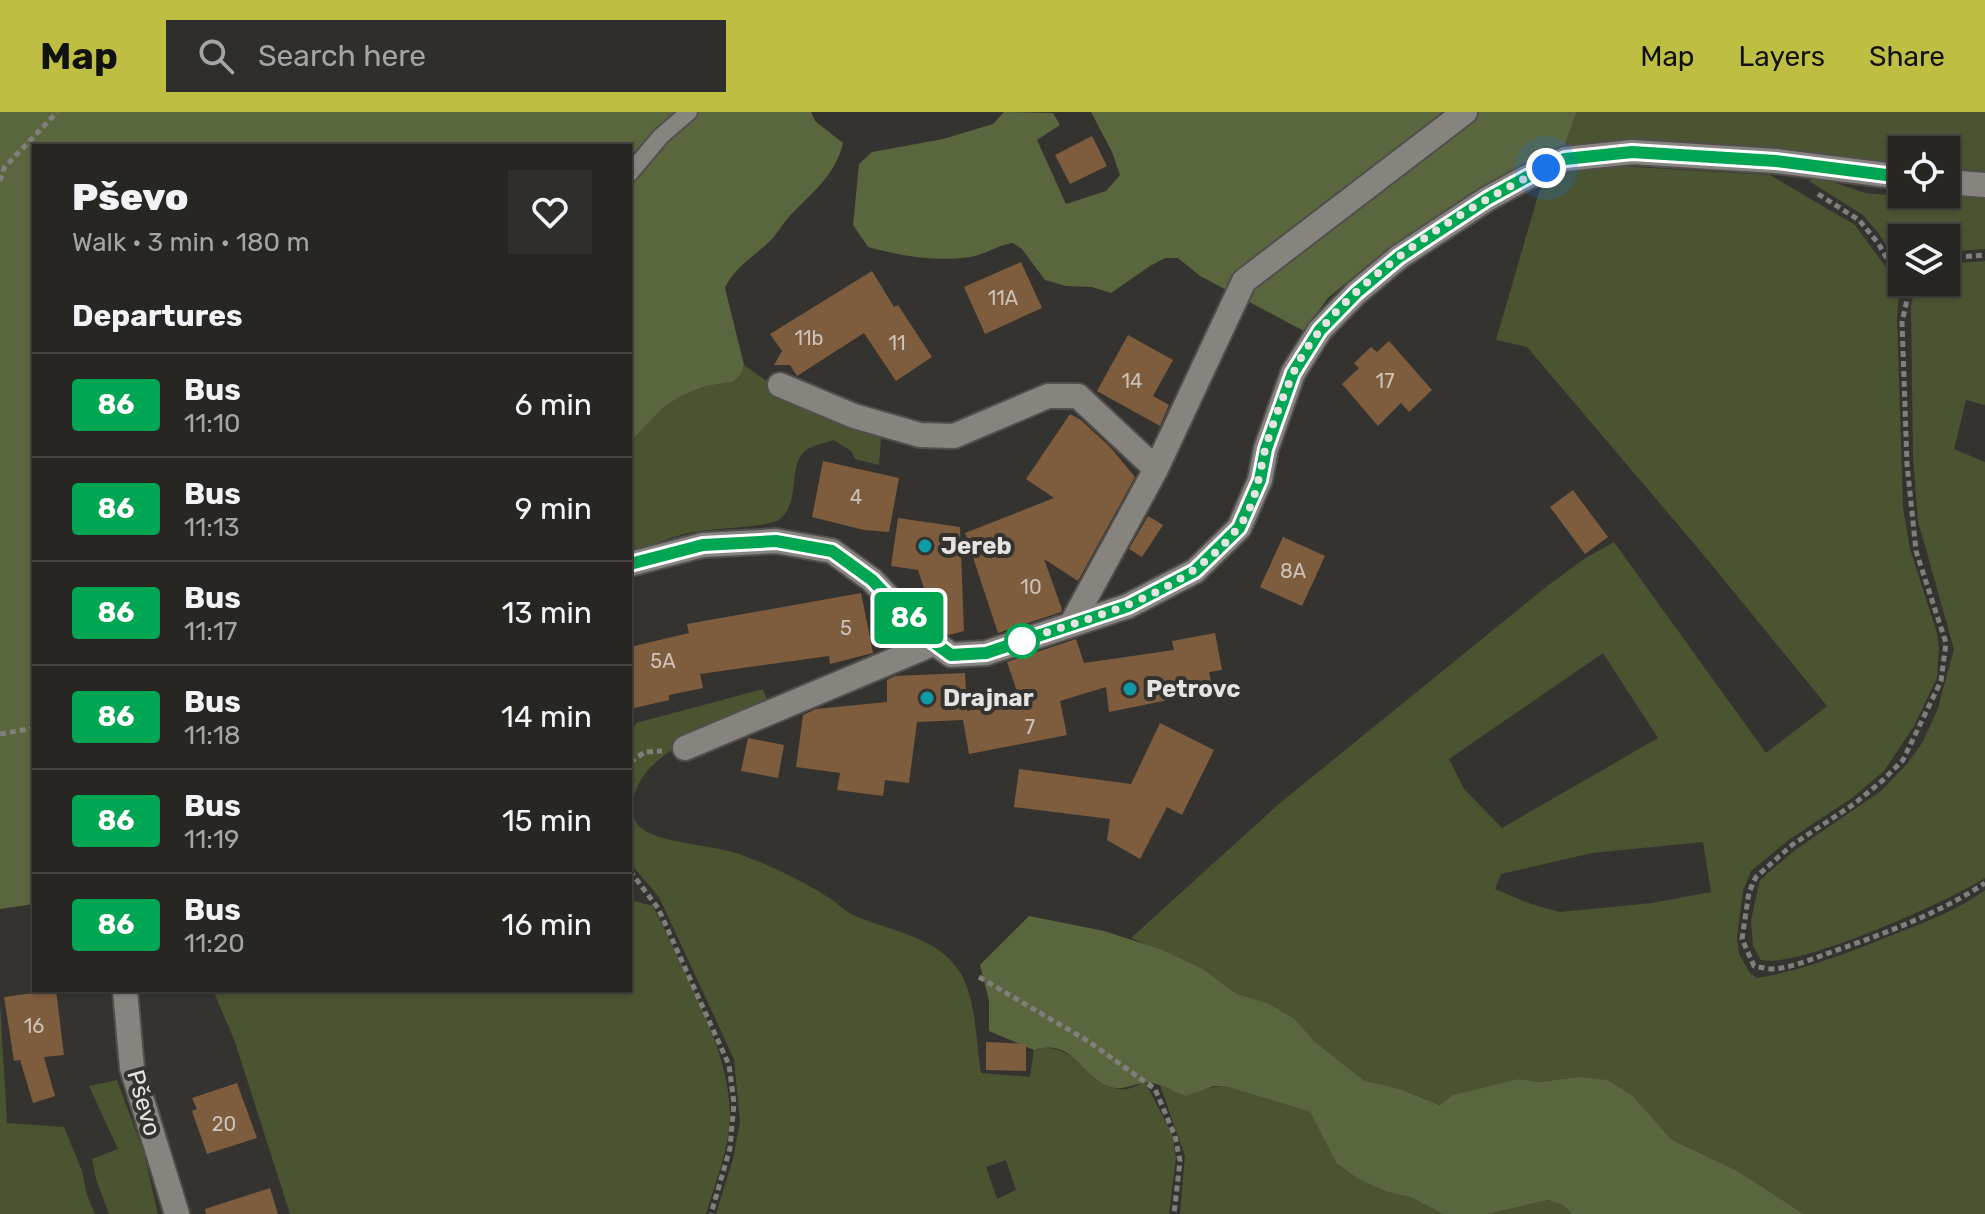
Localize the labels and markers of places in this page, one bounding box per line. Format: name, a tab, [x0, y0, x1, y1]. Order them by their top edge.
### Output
place label: Jereb	[941, 532, 1012, 560]
marker: Jereb	[916, 537, 934, 555]
unlabelled marker	[1005, 624, 1039, 658]
place label: Petrovc	[1146, 675, 1240, 703]
marker: Petrovc	[1121, 680, 1139, 698]
place label: Drajnar	[943, 684, 1034, 712]
marker: Drajnar	[918, 689, 936, 707]

